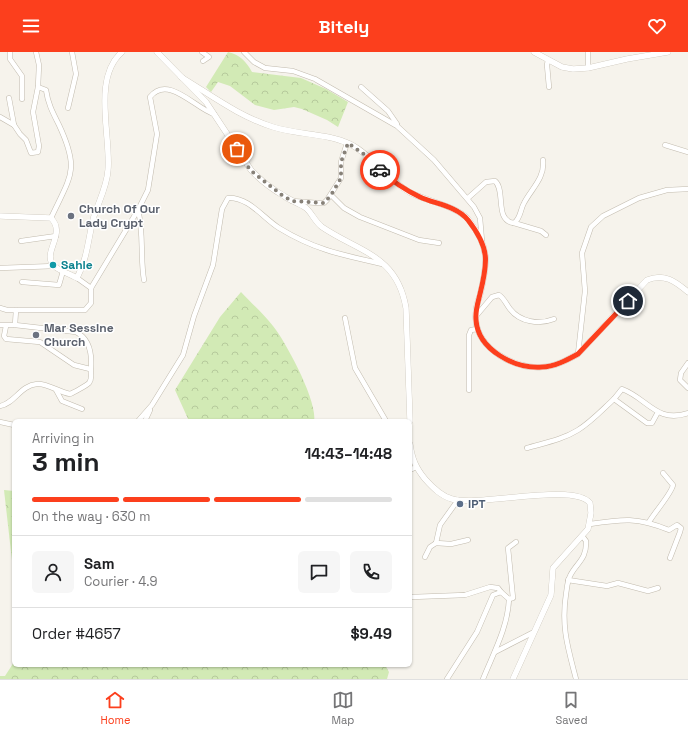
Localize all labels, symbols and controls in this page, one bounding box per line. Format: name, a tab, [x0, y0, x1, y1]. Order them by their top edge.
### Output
icon: menu	[20, 15, 42, 37]
text: Bitely	[319, 15, 369, 38]
icon: heart	[646, 15, 668, 37]
pin	[220, 132, 254, 166]
icon: bag	[226, 138, 248, 160]
courier	[360, 150, 400, 190]
icon: car	[369, 159, 391, 181]
place label: Church Of Our Lady Crypt	[79, 201, 160, 231]
marker: Church Of Our Lady Crypt	[66, 211, 76, 221]
place label: Sahle	[61, 257, 93, 273]
marker: Sahle	[48, 260, 58, 270]
pin	[611, 284, 645, 318]
icon: home	[617, 290, 639, 312]
place label: Mar Sessine Church	[44, 320, 114, 350]
marker: Mar Sessine Church	[31, 330, 41, 340]
text: Arriving in	[32, 430, 94, 447]
text: 14:43–14:48	[304, 444, 392, 463]
text: 3 min	[32, 445, 100, 479]
place label: IPT	[468, 496, 485, 512]
marker: IPT	[455, 499, 465, 509]
text: On the way · 630 m	[32, 508, 150, 525]
button: person	[32, 551, 74, 593]
button: chat	[298, 551, 340, 593]
button: phone	[350, 551, 392, 593]
text: Sam	[84, 554, 115, 573]
text: Courier · 4.9	[84, 573, 158, 590]
text: Order #4657	[32, 624, 121, 643]
text: $9.49	[351, 624, 392, 643]
tab: Home	[100, 689, 130, 727]
tab: Map	[331, 689, 354, 727]
tab: Saved	[555, 689, 587, 727]

